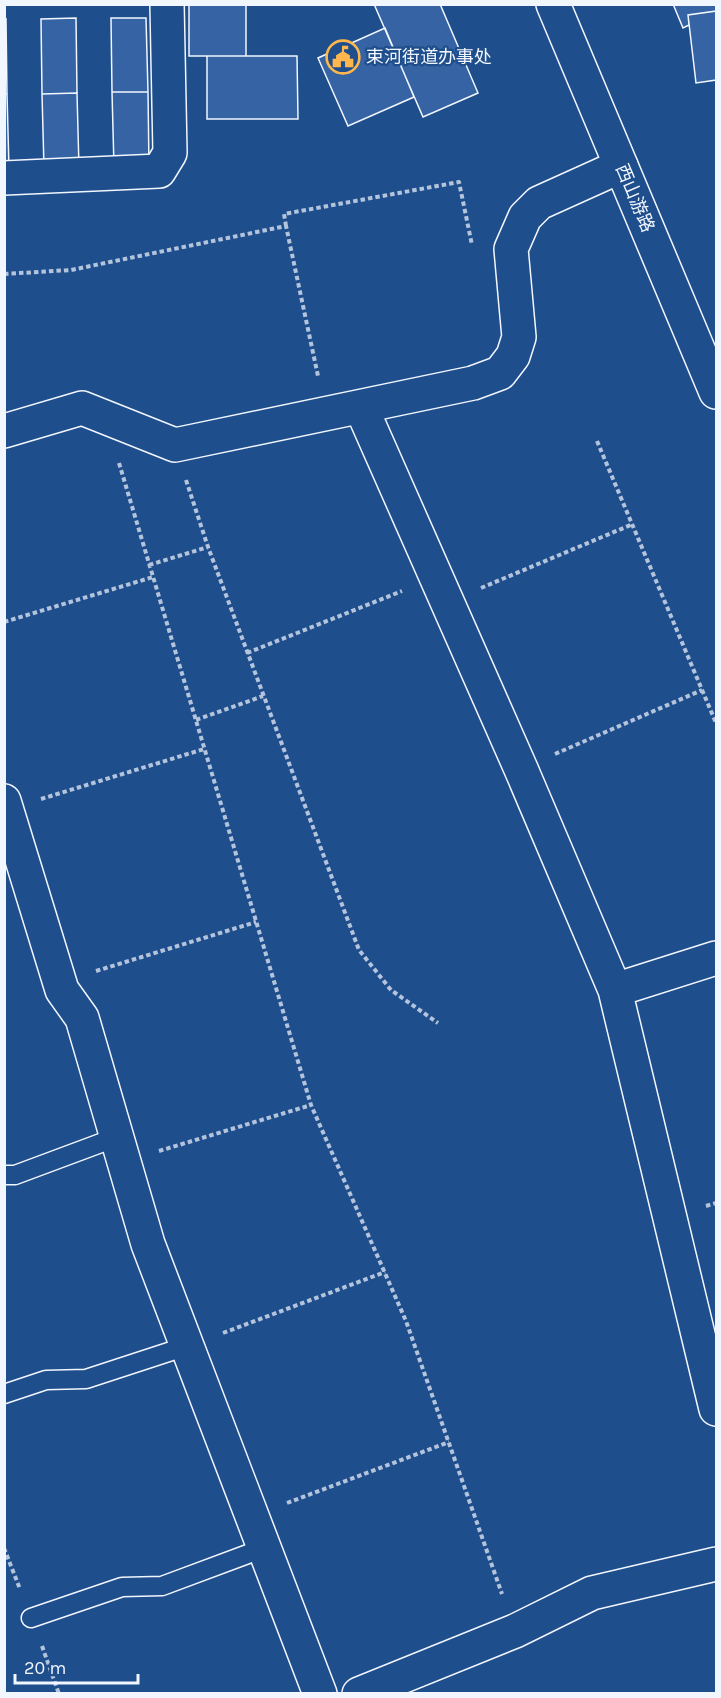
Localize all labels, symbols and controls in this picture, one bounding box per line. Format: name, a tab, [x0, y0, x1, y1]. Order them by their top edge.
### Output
public building icon: 束河街道办事处	[325, 39, 361, 75]
place label: 束河街道办事处	[366, 46, 492, 68]
street label: 西山游路	[611, 161, 659, 235]
scale bar	[15, 1647, 138, 1685]
text: 20 m	[24, 1657, 66, 1679]

